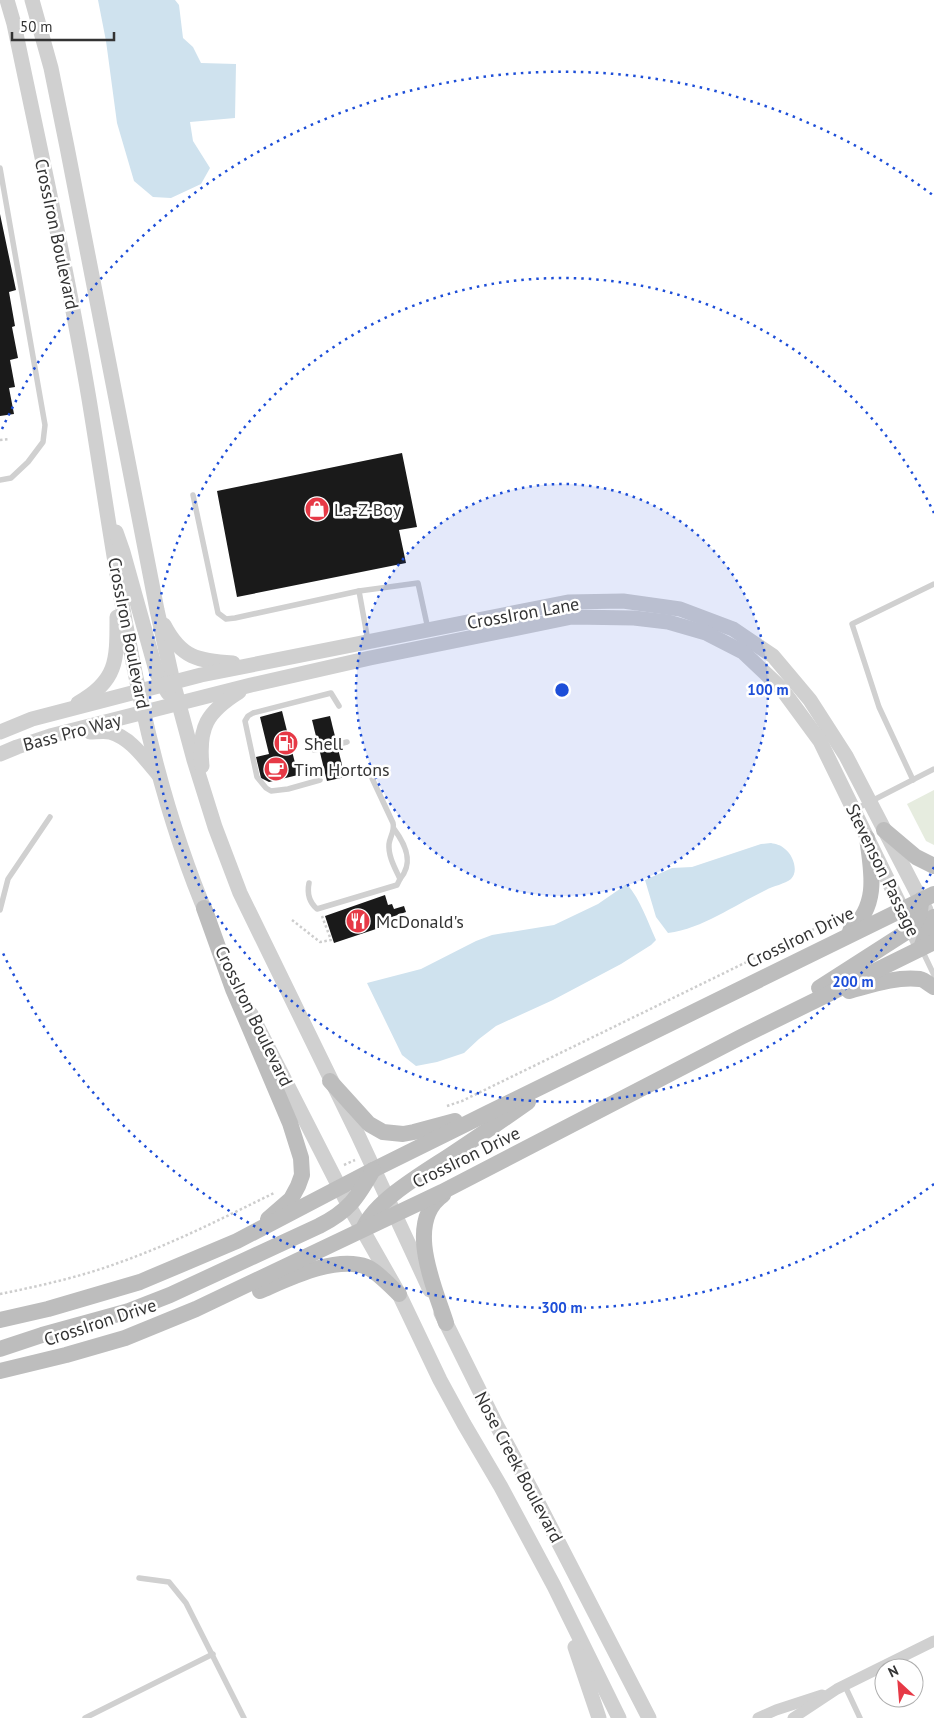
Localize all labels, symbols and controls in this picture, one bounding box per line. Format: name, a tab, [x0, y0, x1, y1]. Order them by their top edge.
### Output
scale bar	[12, 10, 115, 42]
text: 50 m	[20, 17, 53, 36]
street label: CrossIron Boulevard	[30, 156, 84, 312]
shop icon: La-Z-Boy	[304, 496, 330, 522]
place label: La-Z-Boy	[334, 498, 402, 521]
street label: CrossIron Boulevard	[103, 555, 155, 711]
street label: CrossIron Lane	[465, 592, 581, 634]
text: 100 m	[747, 680, 789, 699]
centre of rings	[553, 681, 571, 699]
street label: Bass Pro Way	[20, 708, 124, 756]
fuel station icon: Shell	[273, 730, 299, 756]
place label: Shell	[304, 732, 344, 755]
cafe icon: Tim Hortons	[263, 756, 289, 782]
place label: Tim Hortons	[294, 758, 390, 781]
street label: Stevenson Passage	[841, 800, 925, 940]
street label: CrossIron Drive	[742, 901, 858, 973]
restaurant icon: McDonald's	[345, 908, 371, 934]
place label: McDonald's	[376, 910, 464, 933]
street label: CrossIron Boulevard	[210, 942, 298, 1090]
text: 200 m	[832, 972, 874, 991]
street label: CrossIron Drive	[408, 1121, 524, 1193]
street label: CrossIron Drive	[41, 1293, 159, 1351]
text: 300 m	[541, 1298, 583, 1317]
street label: Nose Creek Boulevard	[469, 1388, 569, 1546]
north arrow	[874, 1658, 924, 1708]
text: N	[885, 1661, 901, 1681]

